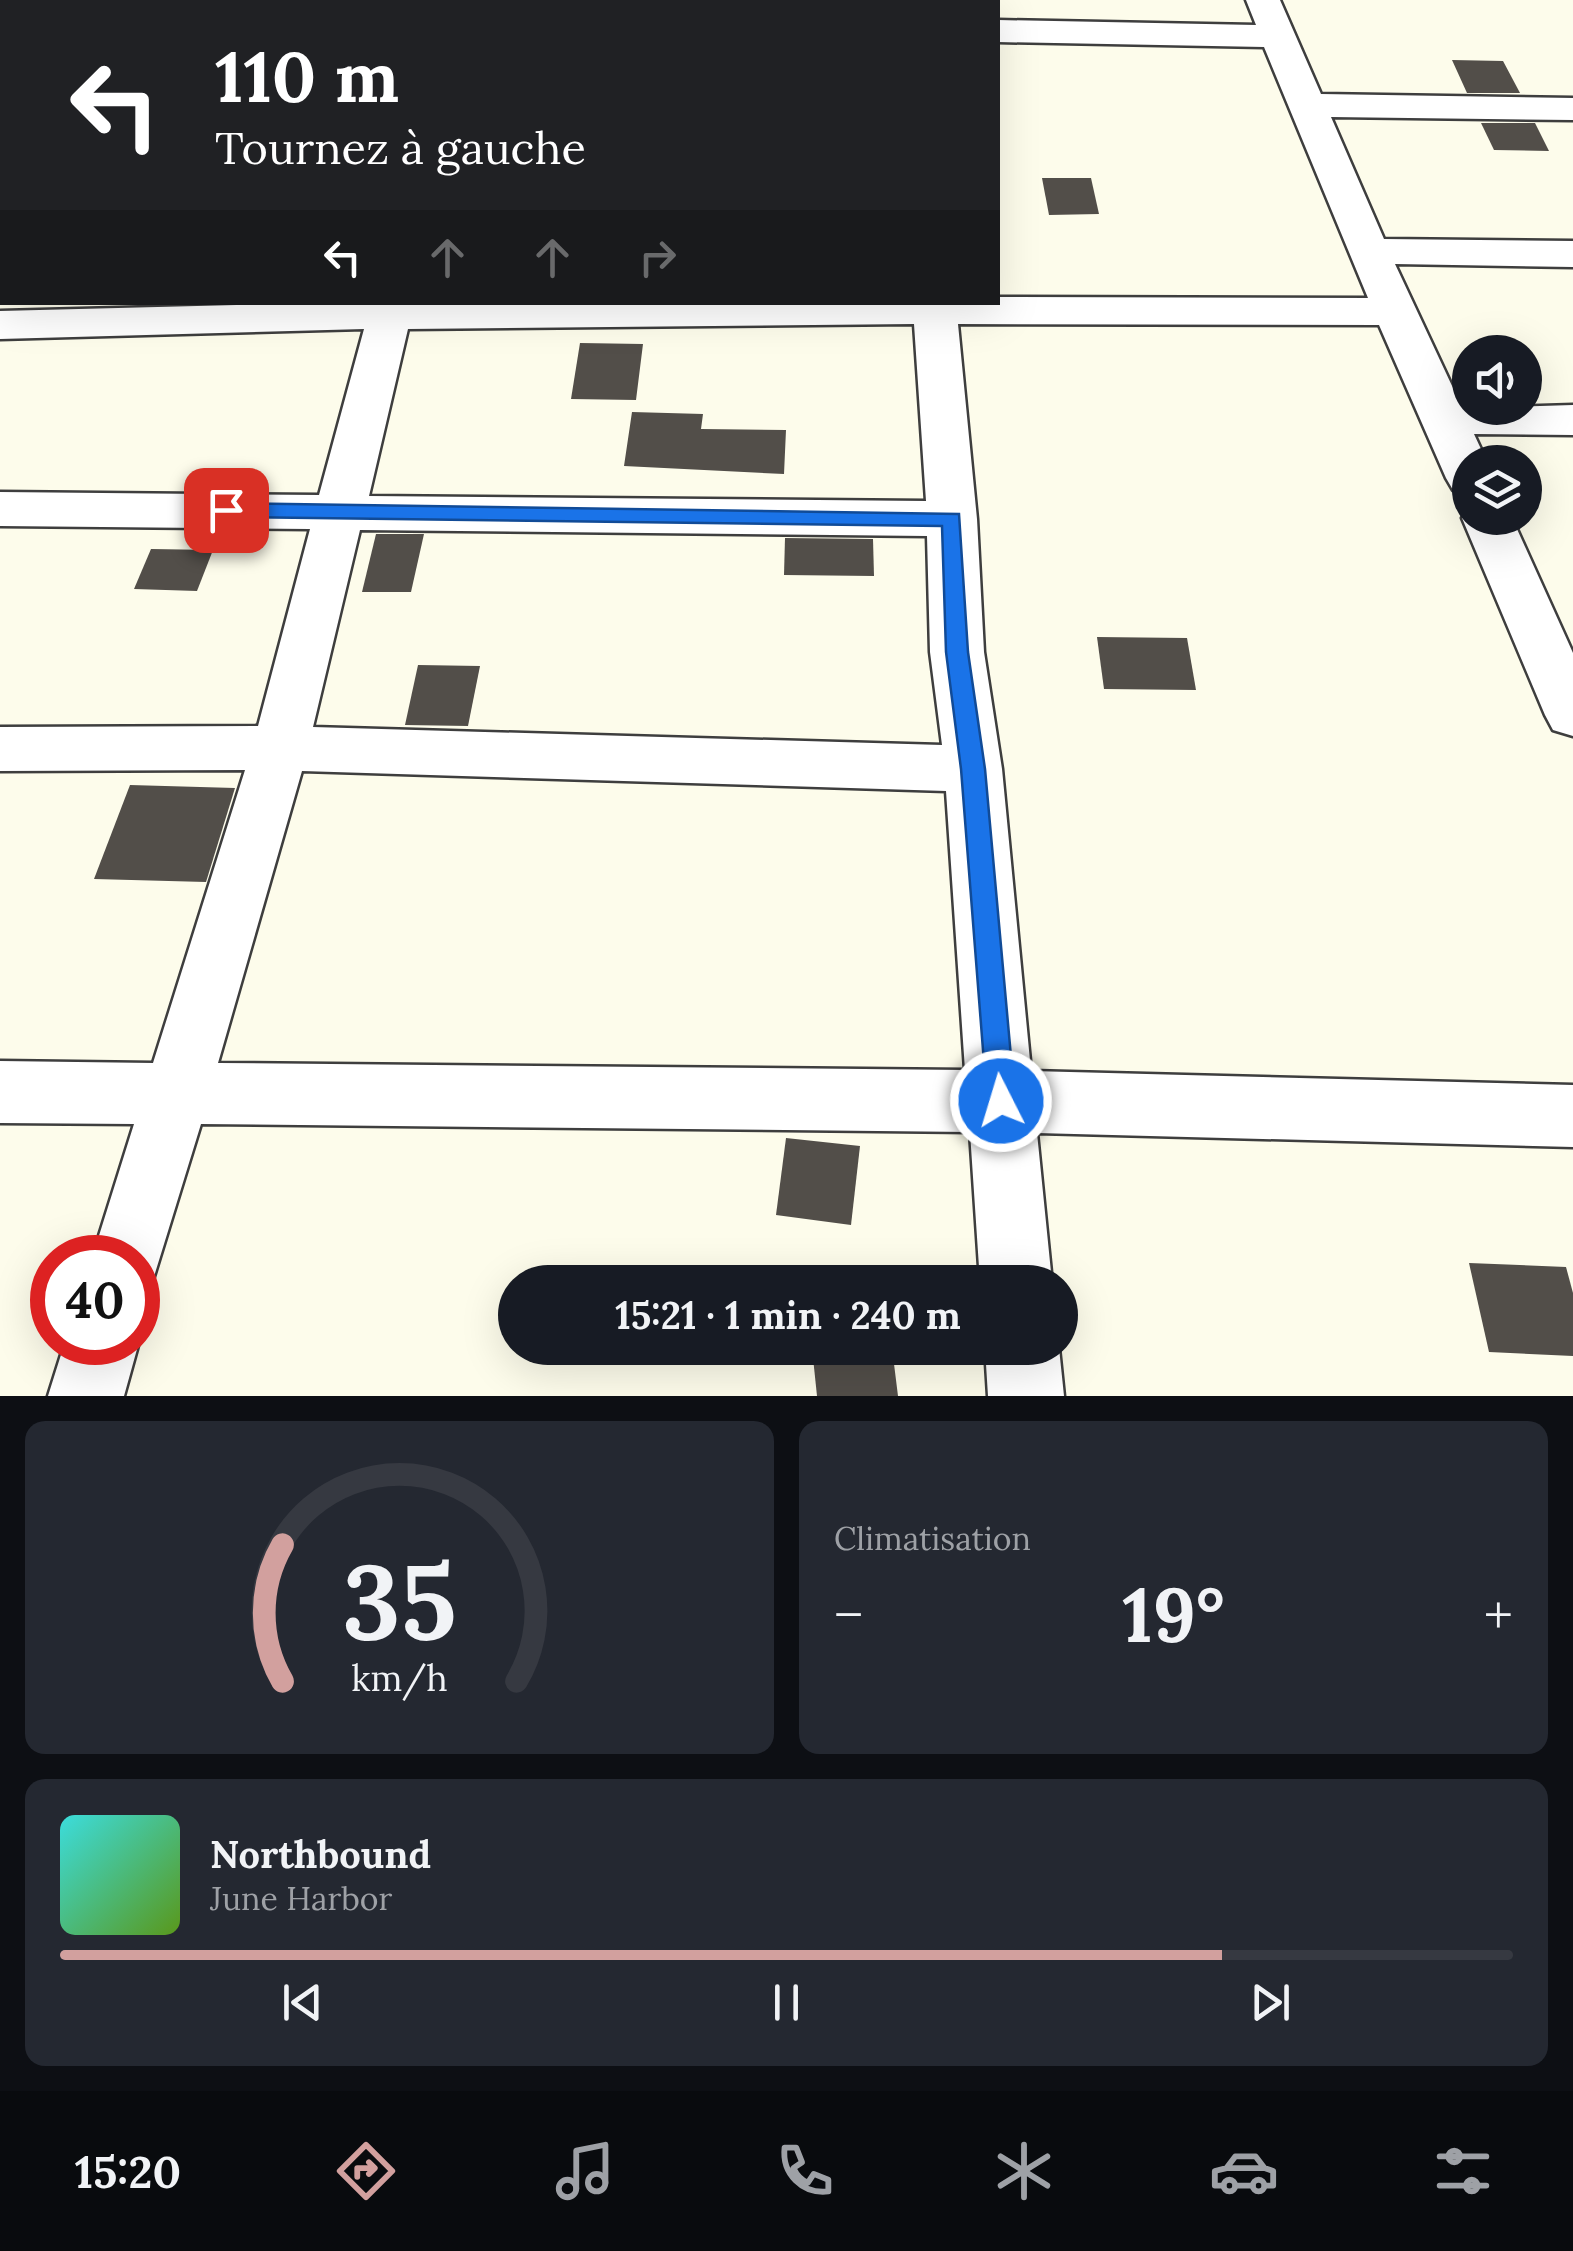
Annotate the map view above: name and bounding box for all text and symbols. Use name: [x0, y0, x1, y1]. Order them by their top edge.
text: 110 m: [215, 32, 399, 121]
icon: left: [50, 40, 180, 170]
text: Tournez à gauche: [215, 119, 586, 176]
icon: left: [315, 230, 370, 285]
icon: ahead: [420, 230, 475, 285]
icon: ahead: [525, 230, 580, 285]
icon: right: [630, 230, 685, 285]
map controls: [1452, 335, 1542, 535]
button: sound: [1452, 335, 1542, 425]
button: layers: [1452, 445, 1542, 535]
pin: [184, 468, 269, 553]
icon: arrive: [199, 483, 254, 538]
position arrow: [949, 1049, 1053, 1153]
speed limit sign: 40: [30, 1235, 160, 1365]
text: 15:21 · 1 min · 240 m: [615, 1291, 961, 1339]
text: Climatisation: [834, 1518, 1031, 1559]
text: 35: [342, 1534, 457, 1667]
text: 19°: [1122, 1567, 1225, 1663]
text: −: [834, 1580, 863, 1650]
text: +: [1484, 1580, 1513, 1650]
text: km/h: [351, 1655, 448, 1701]
text: Northbound: [210, 1830, 431, 1878]
text: June Harbor: [210, 1878, 392, 1919]
icon: previous: [275, 1975, 330, 2030]
icon: pause: [759, 1975, 814, 2030]
icon: next: [1243, 1975, 1298, 2030]
icon: directions: [331, 2136, 401, 2206]
icon: music: [550, 2136, 620, 2206]
icon: phone: [770, 2136, 840, 2206]
icon: climate: [989, 2136, 1059, 2206]
icon: car: [1209, 2136, 1279, 2206]
icon: filters: [1428, 2136, 1498, 2206]
text: 15:20: [75, 2143, 181, 2200]

